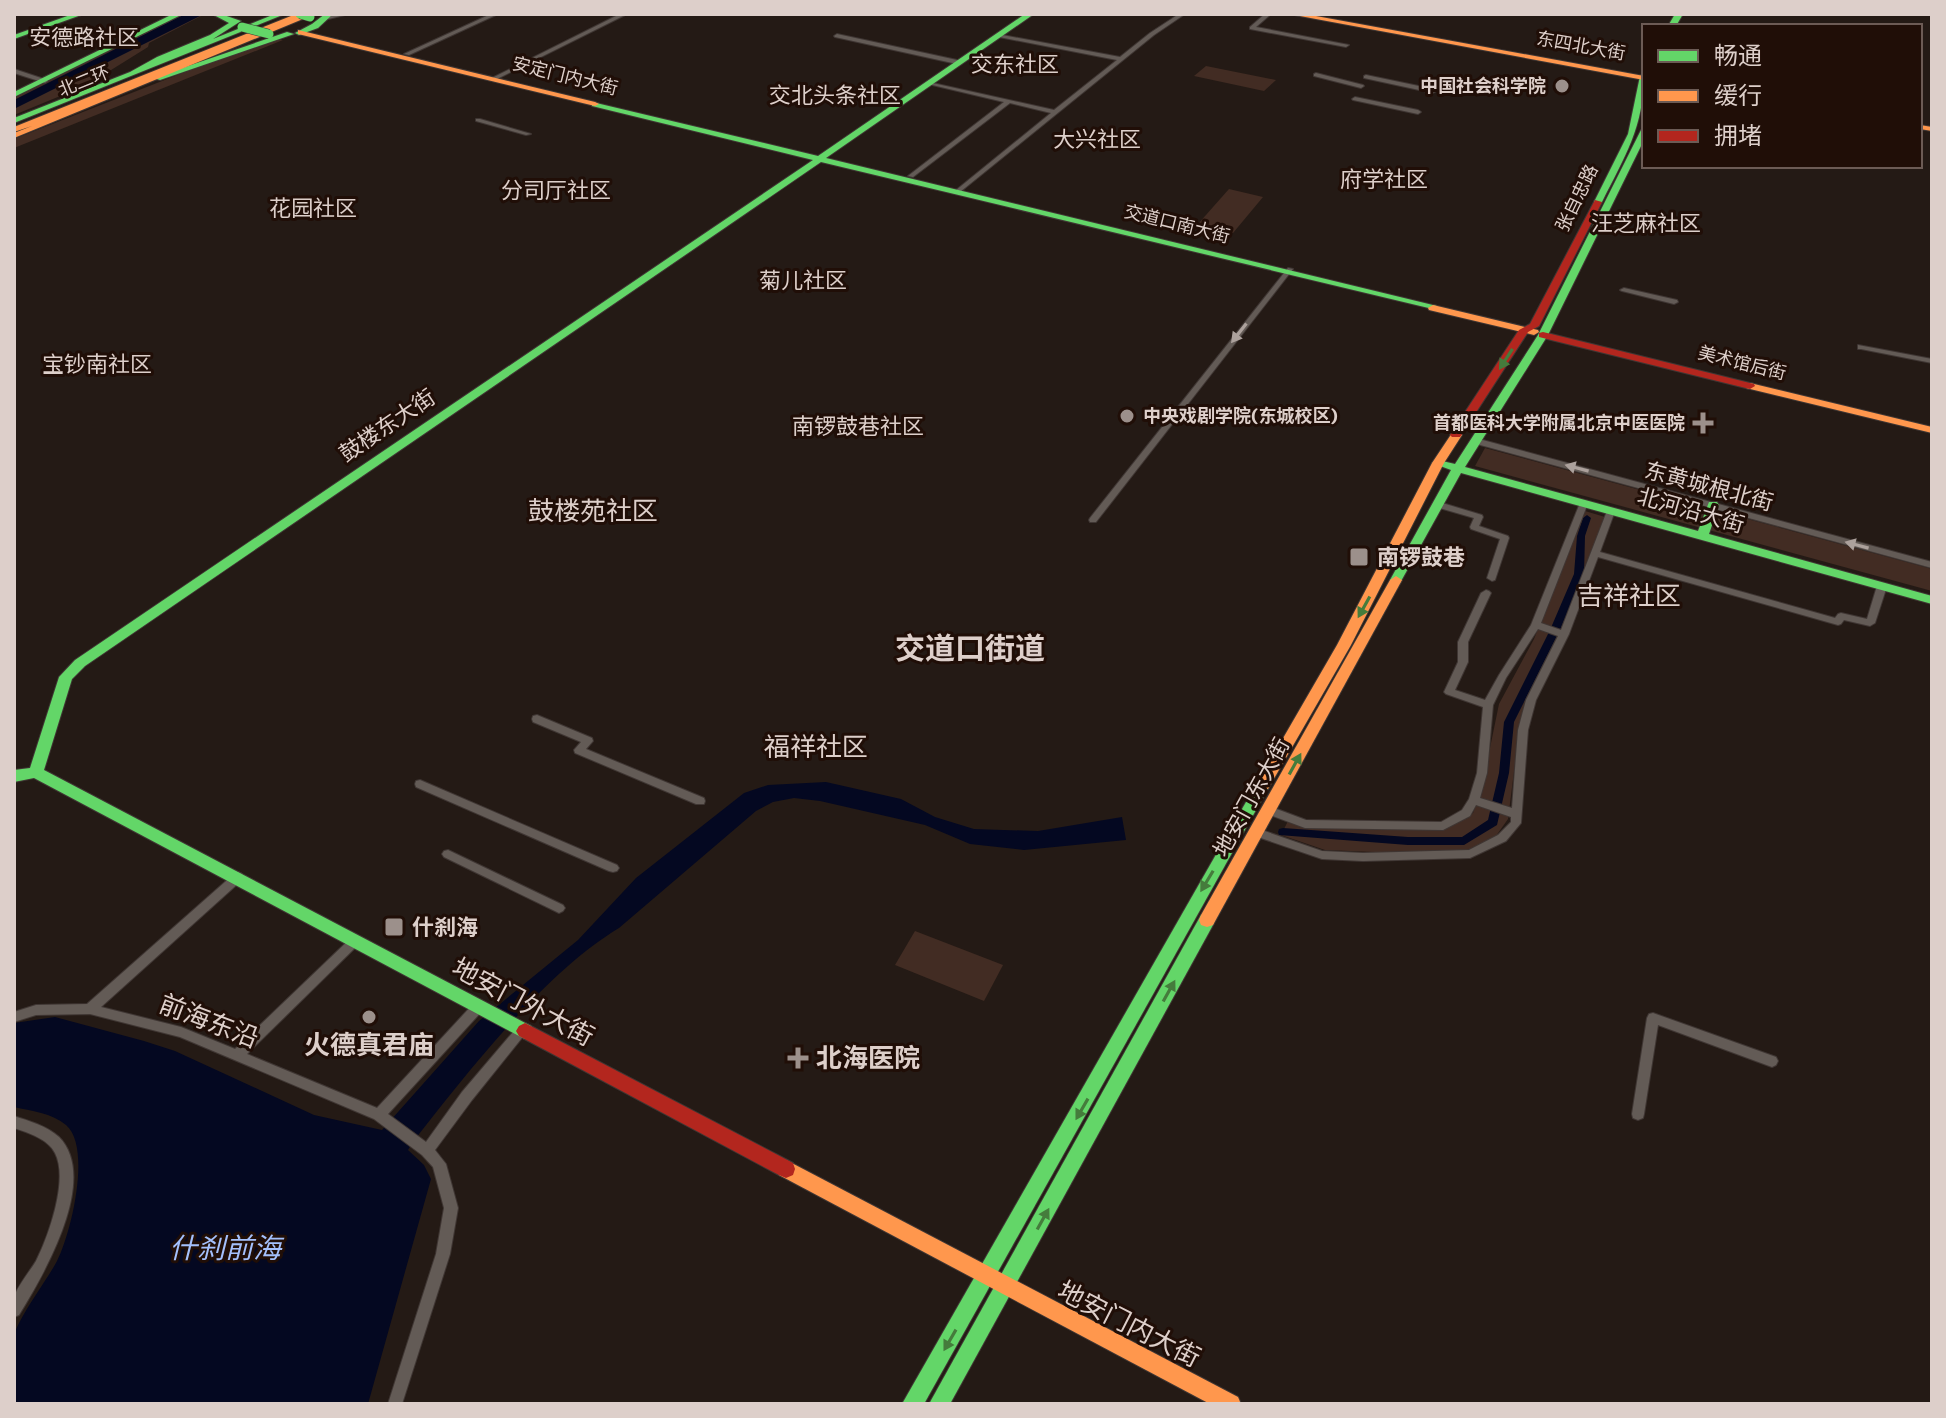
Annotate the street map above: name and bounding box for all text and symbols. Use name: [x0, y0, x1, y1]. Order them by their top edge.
district label: 安德路社区: [29, 23, 139, 50]
legend: [1642, 24, 1922, 168]
street label: 东四北大街: [1535, 26, 1627, 64]
text: 畅通: [1714, 40, 1762, 69]
district label: 交东社区: [971, 50, 1059, 77]
street label: 安定门内大街: [510, 51, 620, 99]
street label: 北二环: [54, 60, 113, 100]
place label: 中国社会科学院: [1420, 74, 1546, 96]
marker: 中国社会科学院: [1553, 77, 1571, 95]
text: 缓行: [1714, 80, 1762, 109]
district label: 交北头条社区: [769, 81, 901, 108]
text: 拥堵: [1714, 120, 1762, 149]
district label: 大兴社区: [1053, 125, 1141, 152]
street label: 张自忠路: [1550, 160, 1602, 235]
district label: 府学社区: [1340, 165, 1428, 192]
district label: 分司厅社区: [501, 176, 611, 203]
district label: 花园社区: [269, 194, 357, 221]
street label: 交道口南大街: [1122, 199, 1232, 247]
district label: 汪芝麻社区: [1591, 209, 1701, 236]
district label: 菊儿社区: [759, 266, 847, 293]
one-way arrow: [1232, 323, 1248, 343]
street label: 美术馆后街: [1696, 340, 1789, 384]
one-way arrow: [1499, 348, 1514, 369]
district label: 宝钞南社区: [42, 350, 152, 377]
street label: 鼓楼东大街: [334, 383, 440, 467]
place label: 中央戏剧学院(东城校区): [1143, 404, 1338, 426]
marker: 中央戏剧学院(东城校区): [1118, 407, 1136, 425]
place label: 首都医科大学附属北京中医医院: [1433, 411, 1685, 433]
district label: 南锣鼓巷社区: [792, 412, 924, 439]
marker: 首都医科大学附属北京中医医院: [1692, 412, 1714, 434]
street label: 东黄城根北街: [1642, 455, 1776, 516]
one-way arrow: [1564, 462, 1589, 474]
street label: 北河沿大街: [1635, 481, 1748, 538]
district label: 鼓楼苑社区: [528, 494, 658, 525]
one-way arrow: [1844, 538, 1869, 550]
place label: 南锣鼓巷: [1377, 543, 1465, 570]
marker: 南锣鼓巷: [1348, 546, 1370, 568]
district label: 吉祥社区: [1577, 579, 1681, 610]
one-way arrow: [1357, 595, 1371, 618]
district label: 交道口街道: [895, 628, 1045, 665]
district label: 福祥社区: [764, 730, 868, 761]
street label: 地安门东大街: [1207, 732, 1294, 861]
one-way arrow: [1288, 752, 1302, 775]
one-way arrow: [1200, 870, 1214, 892]
place label: 什刹海: [412, 913, 478, 940]
marker: 什刹海: [383, 916, 405, 938]
street label: 地安门外大街: [448, 950, 600, 1051]
one-way arrow: [1162, 980, 1176, 1002]
street label: 前海东沿: [155, 986, 264, 1053]
marker: 火德真君庙: [360, 1008, 378, 1026]
place label: 火德真君庙: [304, 1028, 434, 1059]
place label: 北海医院: [816, 1041, 920, 1072]
marker: 北海医院: [787, 1047, 809, 1069]
one-way arrow: [1075, 1097, 1089, 1120]
one-way arrow: [1036, 1207, 1050, 1230]
water label: 什刹前海: [169, 1230, 285, 1264]
street label: 地安门内大街: [1053, 1273, 1206, 1372]
one-way arrow: [943, 1328, 957, 1351]

